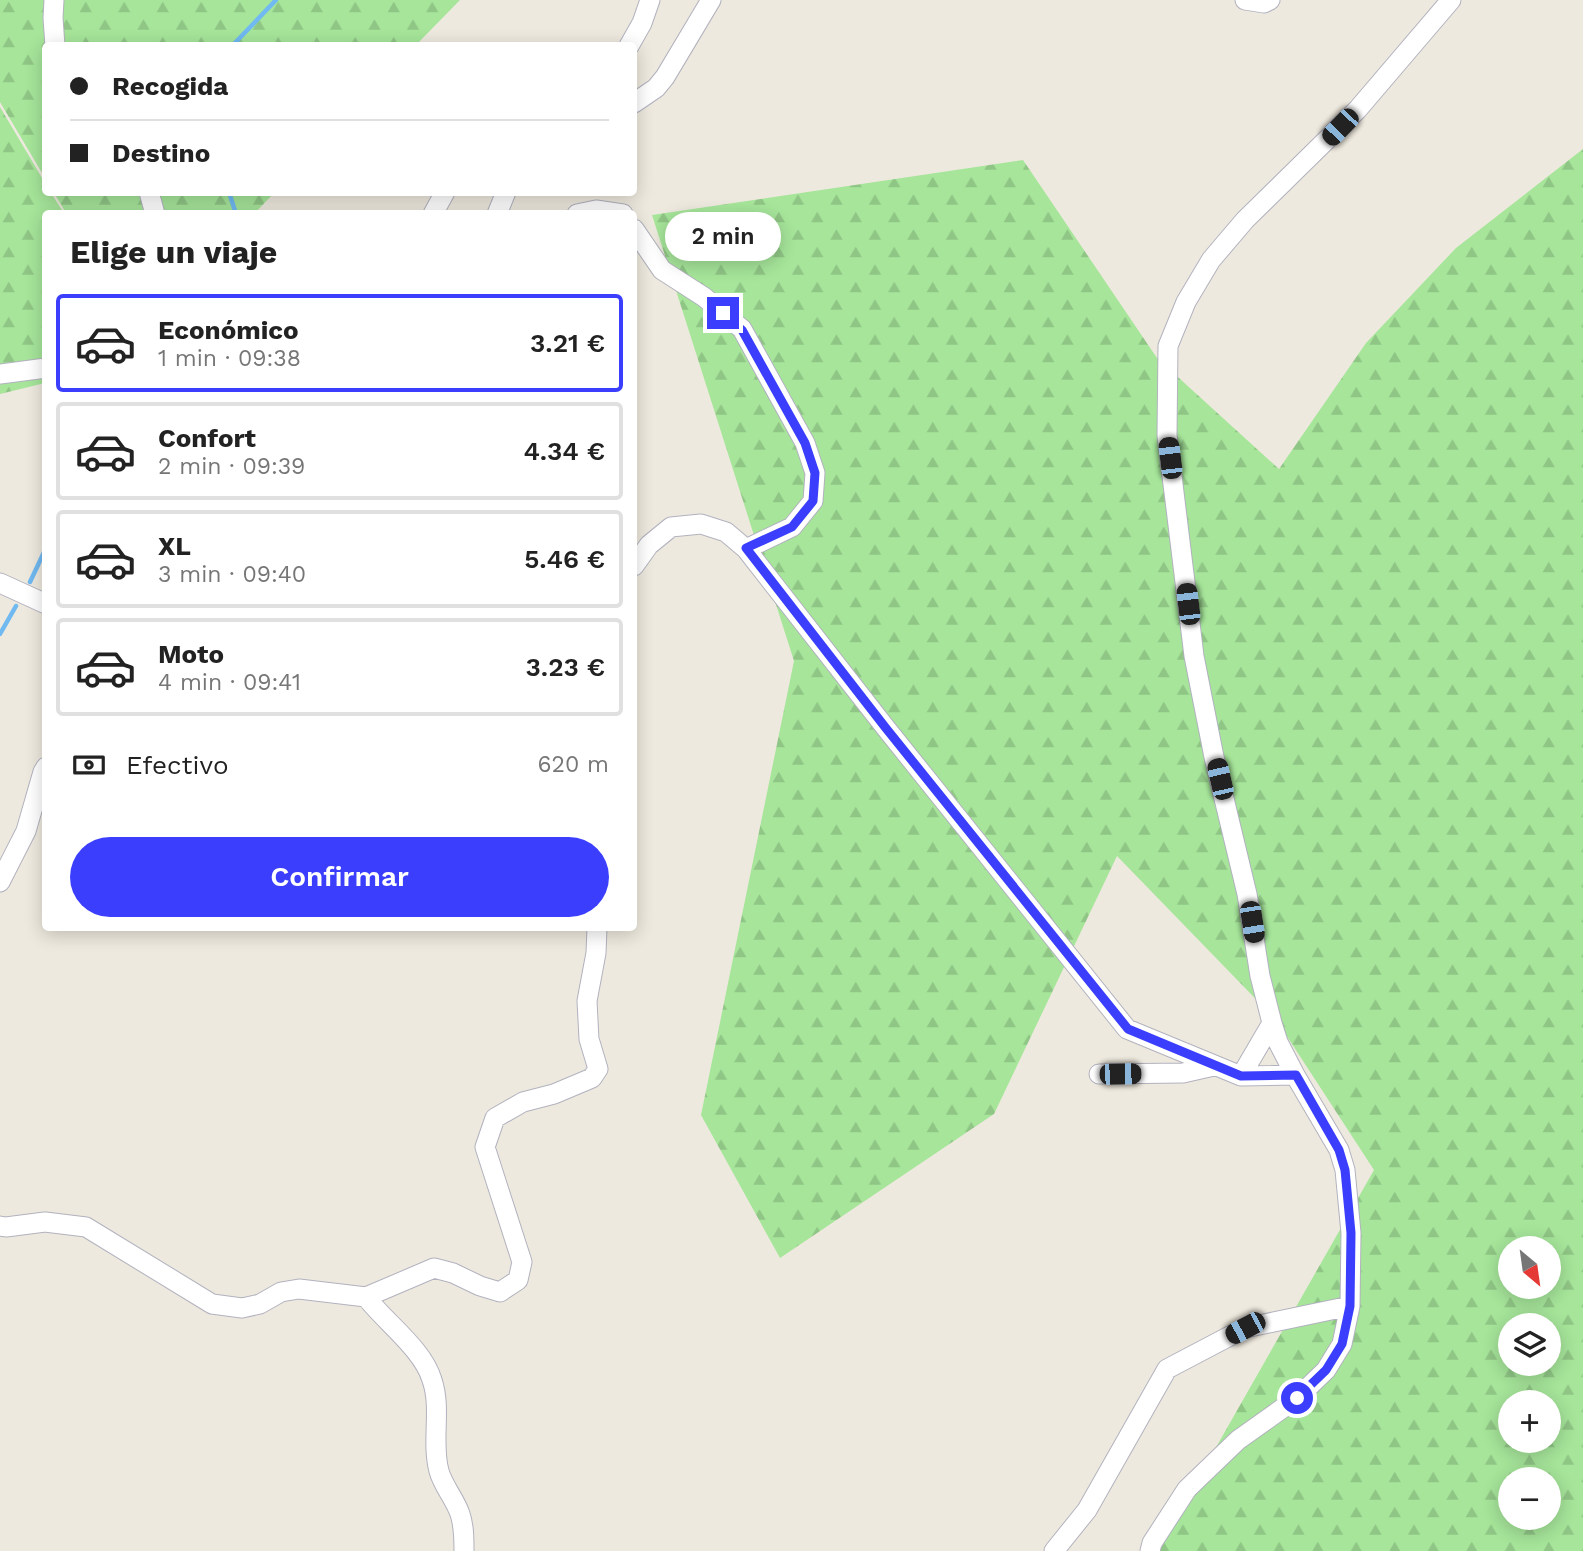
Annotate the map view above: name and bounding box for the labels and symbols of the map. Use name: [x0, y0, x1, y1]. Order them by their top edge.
car: [1318, 105, 1363, 149]
callout: 2 min: [665, 212, 781, 260]
route end: [707, 297, 739, 329]
car: [1158, 436, 1183, 480]
car: [1176, 582, 1201, 626]
car: [1206, 756, 1235, 802]
car: [1239, 900, 1266, 944]
car: [1099, 1063, 1142, 1085]
north arrow: [1498, 1236, 1561, 1298]
car: [1222, 1309, 1269, 1347]
route start: [1281, 1382, 1313, 1414]

